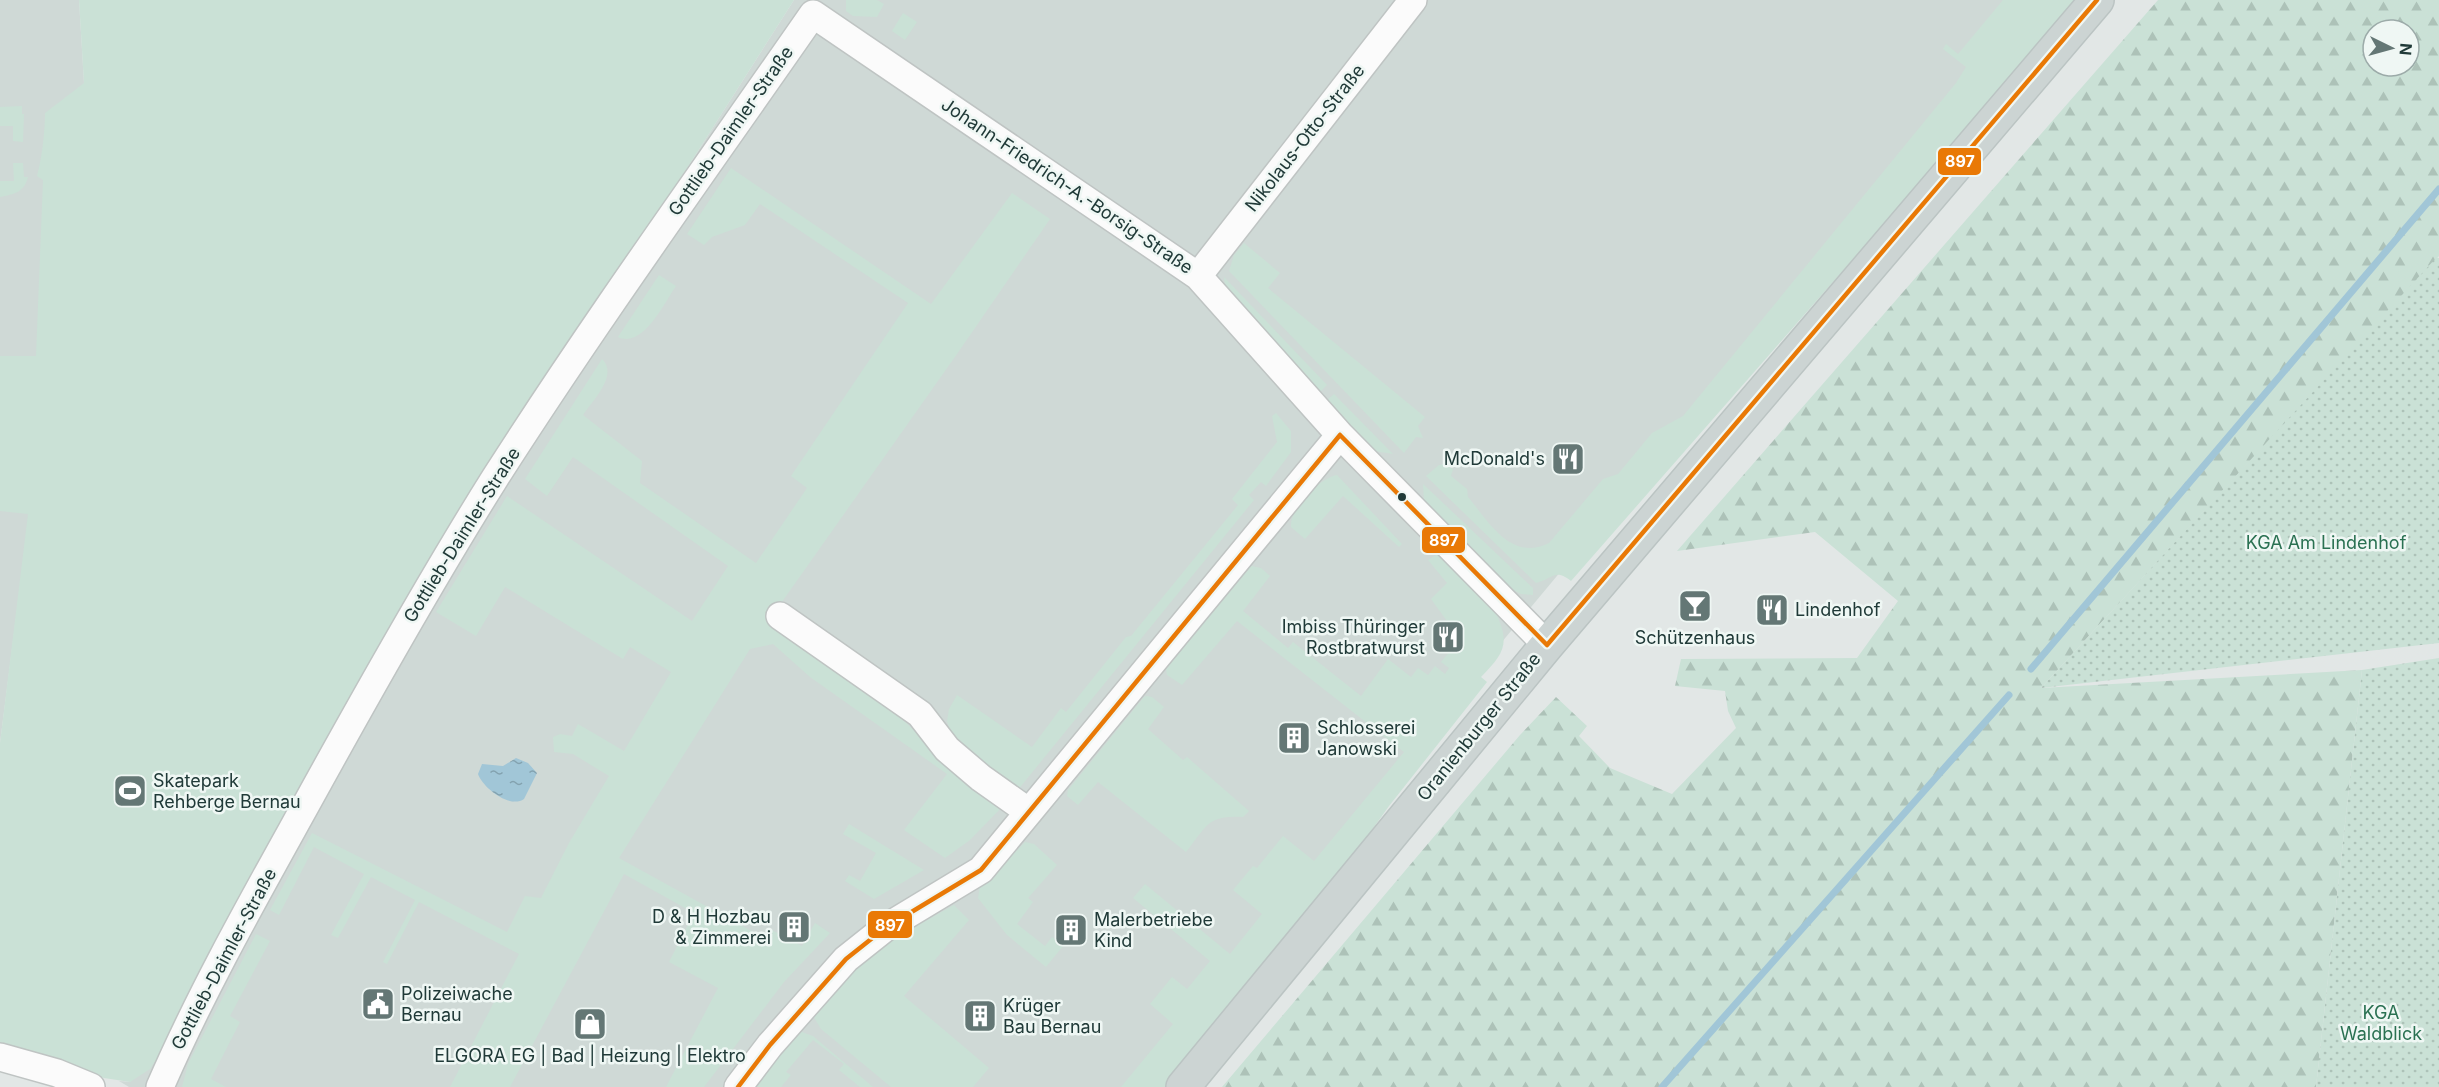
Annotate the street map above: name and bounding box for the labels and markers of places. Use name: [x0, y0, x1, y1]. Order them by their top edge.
restaurant icon: McDonald's: [1550, 441, 1586, 477]
place label: McDonald's: [1444, 448, 1545, 469]
unlabelled marker: [1396, 491, 1408, 503]
bar icon: Schützenhaus: [1677, 588, 1713, 624]
restaurant icon: Lindenhof: [1754, 592, 1790, 628]
place label: Lindenhof: [1795, 599, 1881, 620]
place label: Imbiss Thüringer Rostbratwurst: [1282, 616, 1425, 658]
restaurant icon: Imbiss Thüringer Rostbratwurst: [1430, 619, 1466, 655]
place label: Schützenhaus: [1635, 627, 1755, 648]
place label: Schlosserei Janowski: [1317, 717, 1415, 759]
building icon: Schlosserei Janowski: [1276, 720, 1312, 756]
place label: Skatepark Rehberge Bernau: [153, 770, 301, 812]
sports icon: Skatepark Rehberge Bernau: [112, 773, 148, 809]
place label: D & H Hozbau & Zimmerei: [652, 906, 771, 948]
building icon: D & H Hozbau & Zimmerei: [776, 909, 812, 945]
place label: Malerbetriebe Kind: [1094, 909, 1213, 951]
building icon: Malerbetriebe Kind: [1053, 912, 1089, 948]
place label: Polizeiwache Bernau: [401, 983, 513, 1025]
public building icon: Polizeiwache Bernau: [360, 986, 396, 1022]
place label: Krüger Bau Bernau: [1003, 995, 1101, 1037]
building icon: Krüger Bau Bernau: [962, 998, 998, 1034]
shop icon: ELGORA EG | Bad | Heizung | Elektro: [572, 1006, 608, 1042]
place label: ELGORA EG | Bad | Heizung | Elektro: [434, 1044, 746, 1066]

